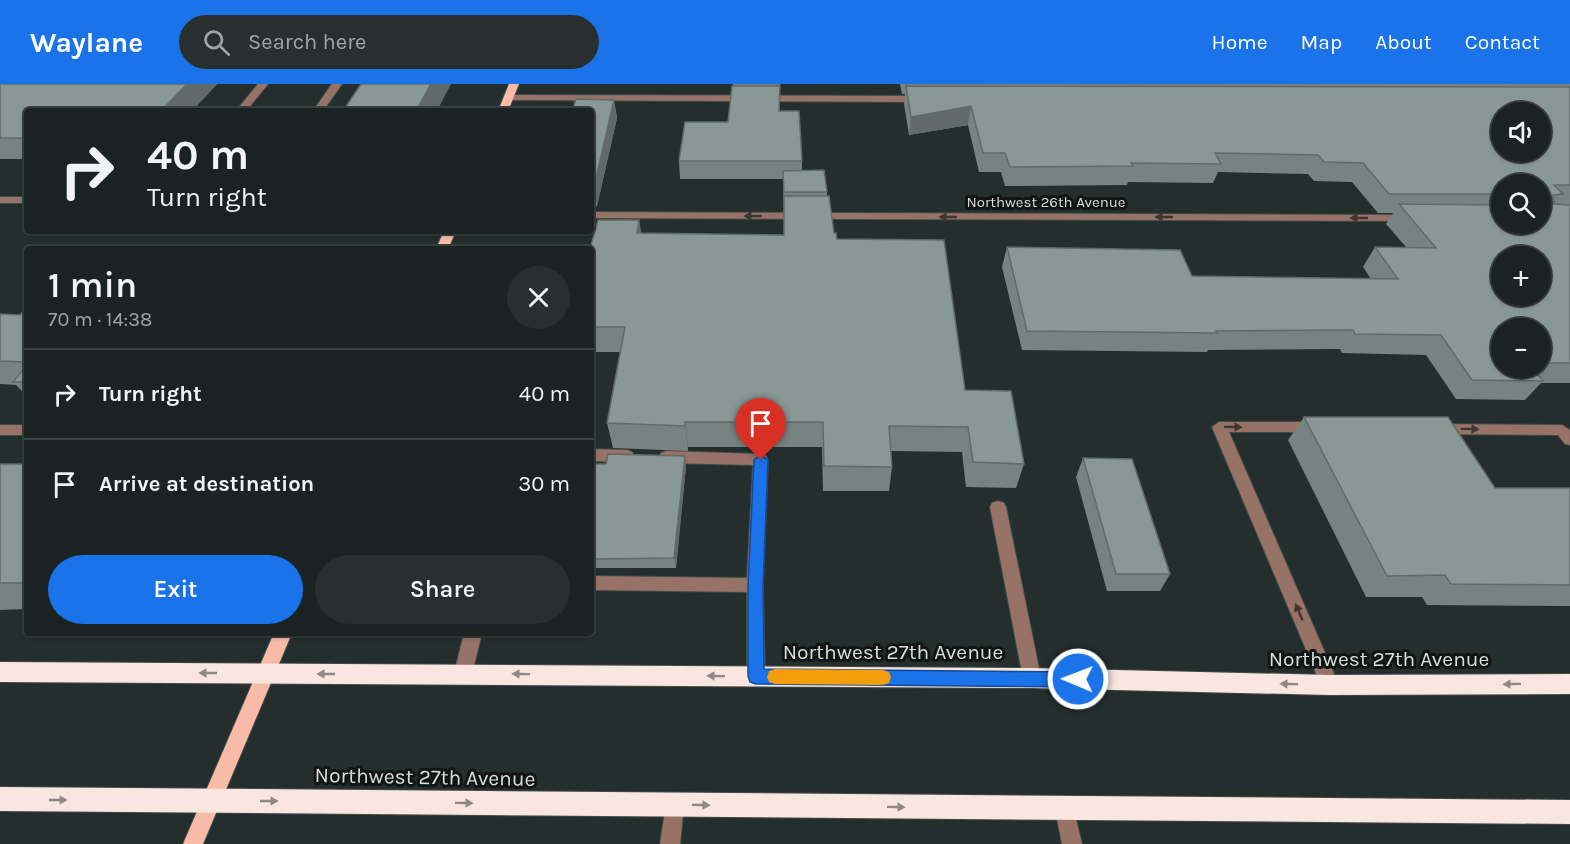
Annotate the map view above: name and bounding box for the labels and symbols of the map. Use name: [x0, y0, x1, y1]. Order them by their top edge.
street label: Northwest 26th Avenue: [966, 193, 1126, 211]
one-way arrow: [744, 211, 763, 221]
one-way arrow: [939, 212, 958, 222]
one-way arrow: [1155, 213, 1174, 222]
one-way arrow: [1350, 213, 1369, 223]
pin: [735, 398, 786, 460]
one-way arrow: [1224, 422, 1243, 432]
one-way arrow: [1461, 424, 1480, 434]
one-way arrow: [1294, 603, 1303, 621]
street label: Northwest 27th Avenue: [783, 640, 1003, 664]
position arrow: [1046, 647, 1110, 711]
street label: Northwest 27th Avenue: [1269, 647, 1489, 671]
one-way arrow: [198, 668, 217, 678]
one-way arrow: [316, 669, 335, 679]
one-way arrow: [511, 669, 530, 679]
one-way arrow: [706, 671, 725, 681]
one-way arrow: [1279, 680, 1298, 689]
one-way arrow: [1502, 680, 1521, 689]
street label: Northwest 27th Avenue: [314, 763, 536, 791]
one-way arrow: [49, 795, 68, 805]
one-way arrow: [260, 796, 279, 806]
one-way arrow: [455, 799, 474, 808]
one-way arrow: [692, 800, 711, 810]
one-way arrow: [887, 802, 906, 812]

